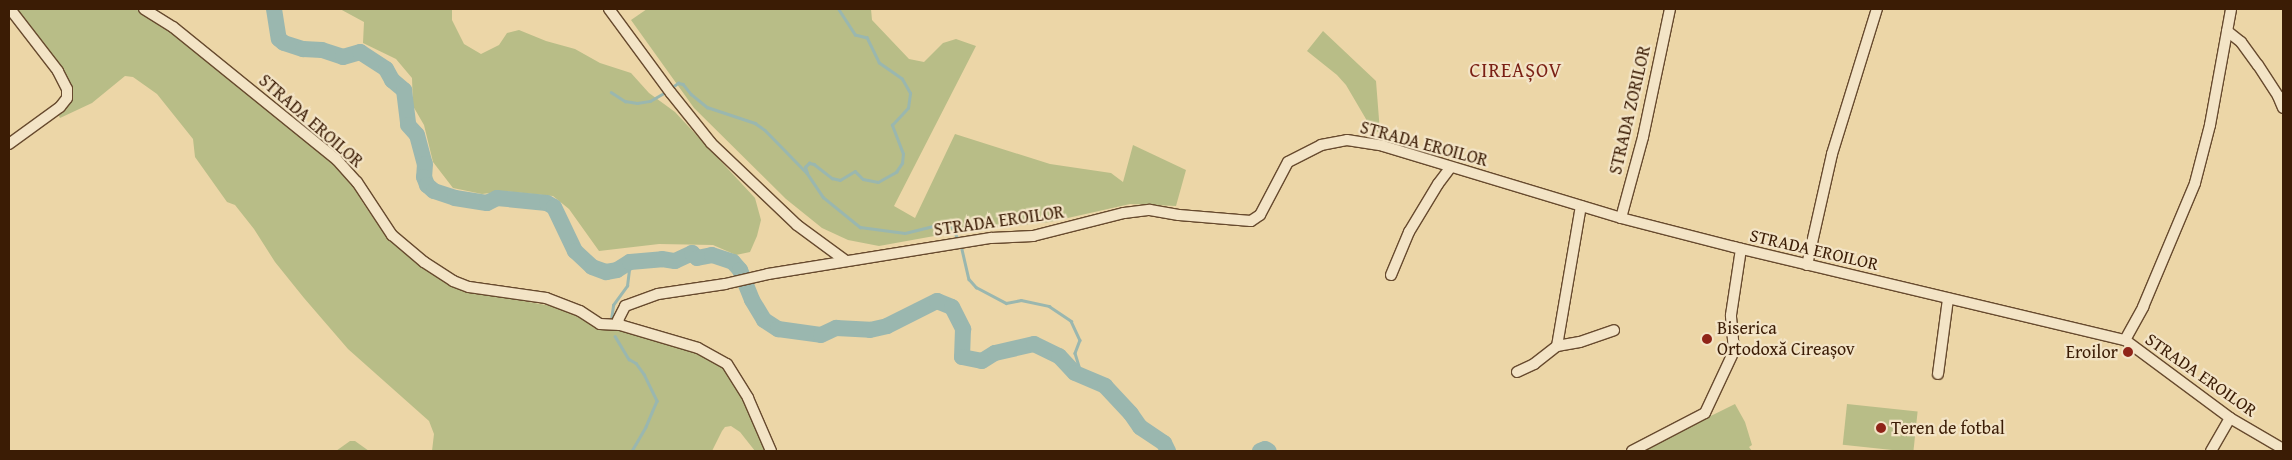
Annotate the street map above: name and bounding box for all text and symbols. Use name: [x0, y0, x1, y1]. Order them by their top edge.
street label: STRADA ZORILOR: [1605, 43, 1655, 177]
district label: CIREAȘOV: [1468, 57, 1564, 81]
street label: STRADA EROILOR: [254, 70, 368, 172]
street label: STRADA EROILOR: [1358, 117, 1490, 171]
street label: STRADA EROILOR: [932, 201, 1066, 241]
street label: STRADA EROILOR: [1748, 225, 1880, 275]
place label: Biserica Ortodoxă Cireașov: [1717, 318, 1855, 360]
street label: STRADA EROILOR: [2141, 328, 2261, 422]
marker: Biserica Ortodoxă Cireașov: [1701, 333, 1713, 345]
place label: Eroilor: [2066, 341, 2118, 363]
marker: Eroilor: [2122, 346, 2134, 358]
place label: Teren de fotbal: [1891, 417, 2005, 439]
marker: Teren de fotbal: [1875, 422, 1887, 434]

